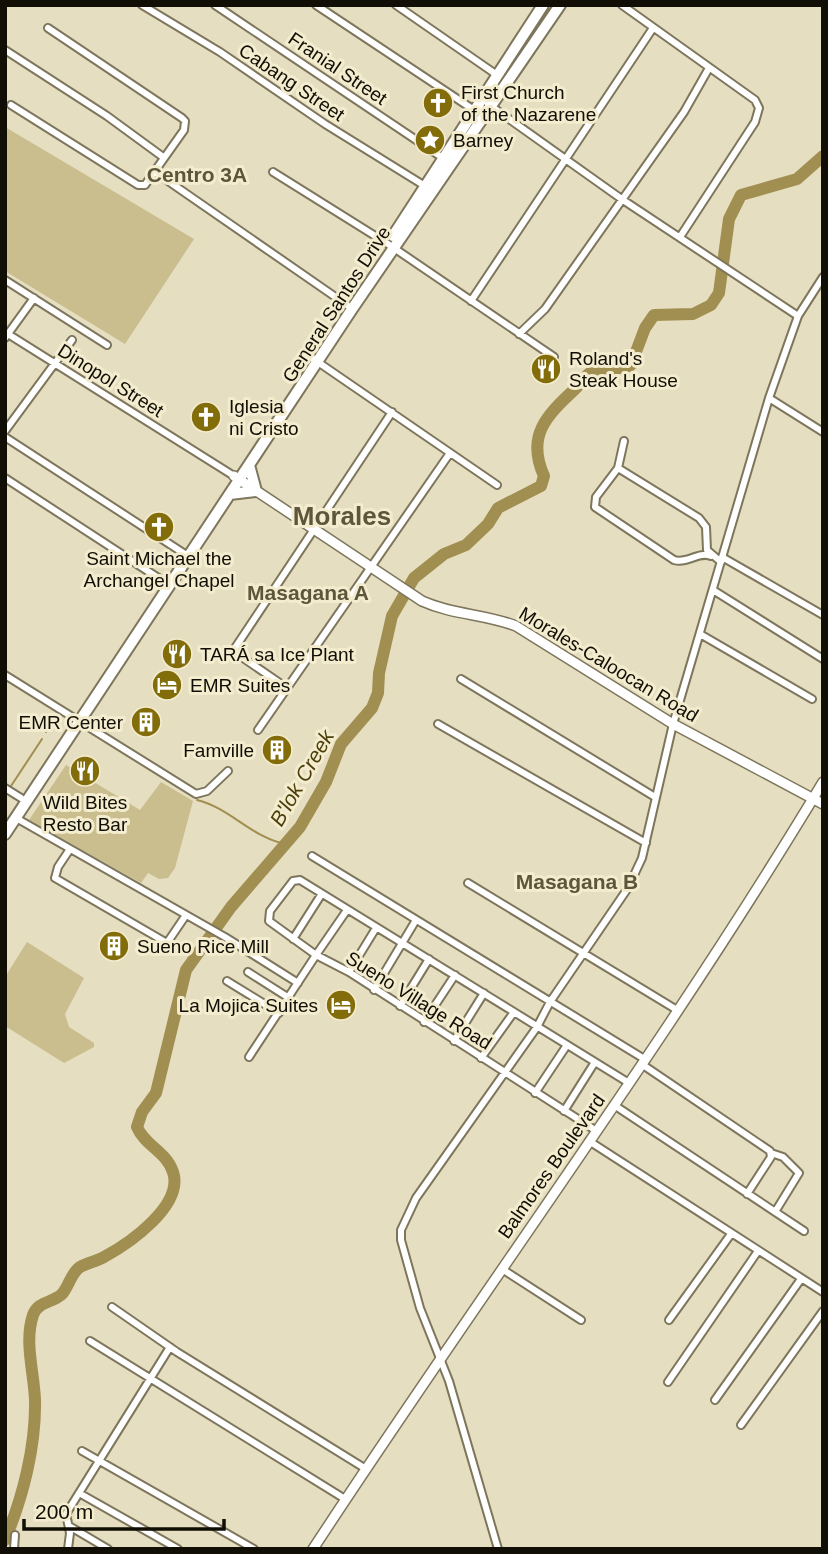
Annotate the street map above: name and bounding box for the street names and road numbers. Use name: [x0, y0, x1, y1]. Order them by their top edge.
street label: Franial Street: [285, 28, 391, 109]
street label: Cabang Street: [235, 39, 349, 126]
street label: General Santos Drive: [278, 222, 395, 386]
street label: Dinopol Street: [54, 340, 168, 422]
street label: Morales-Caloocan Road: [516, 603, 702, 726]
street label: Sueno Village Road: [342, 947, 495, 1054]
street label: Balmores Boulevard: [494, 1090, 609, 1242]

